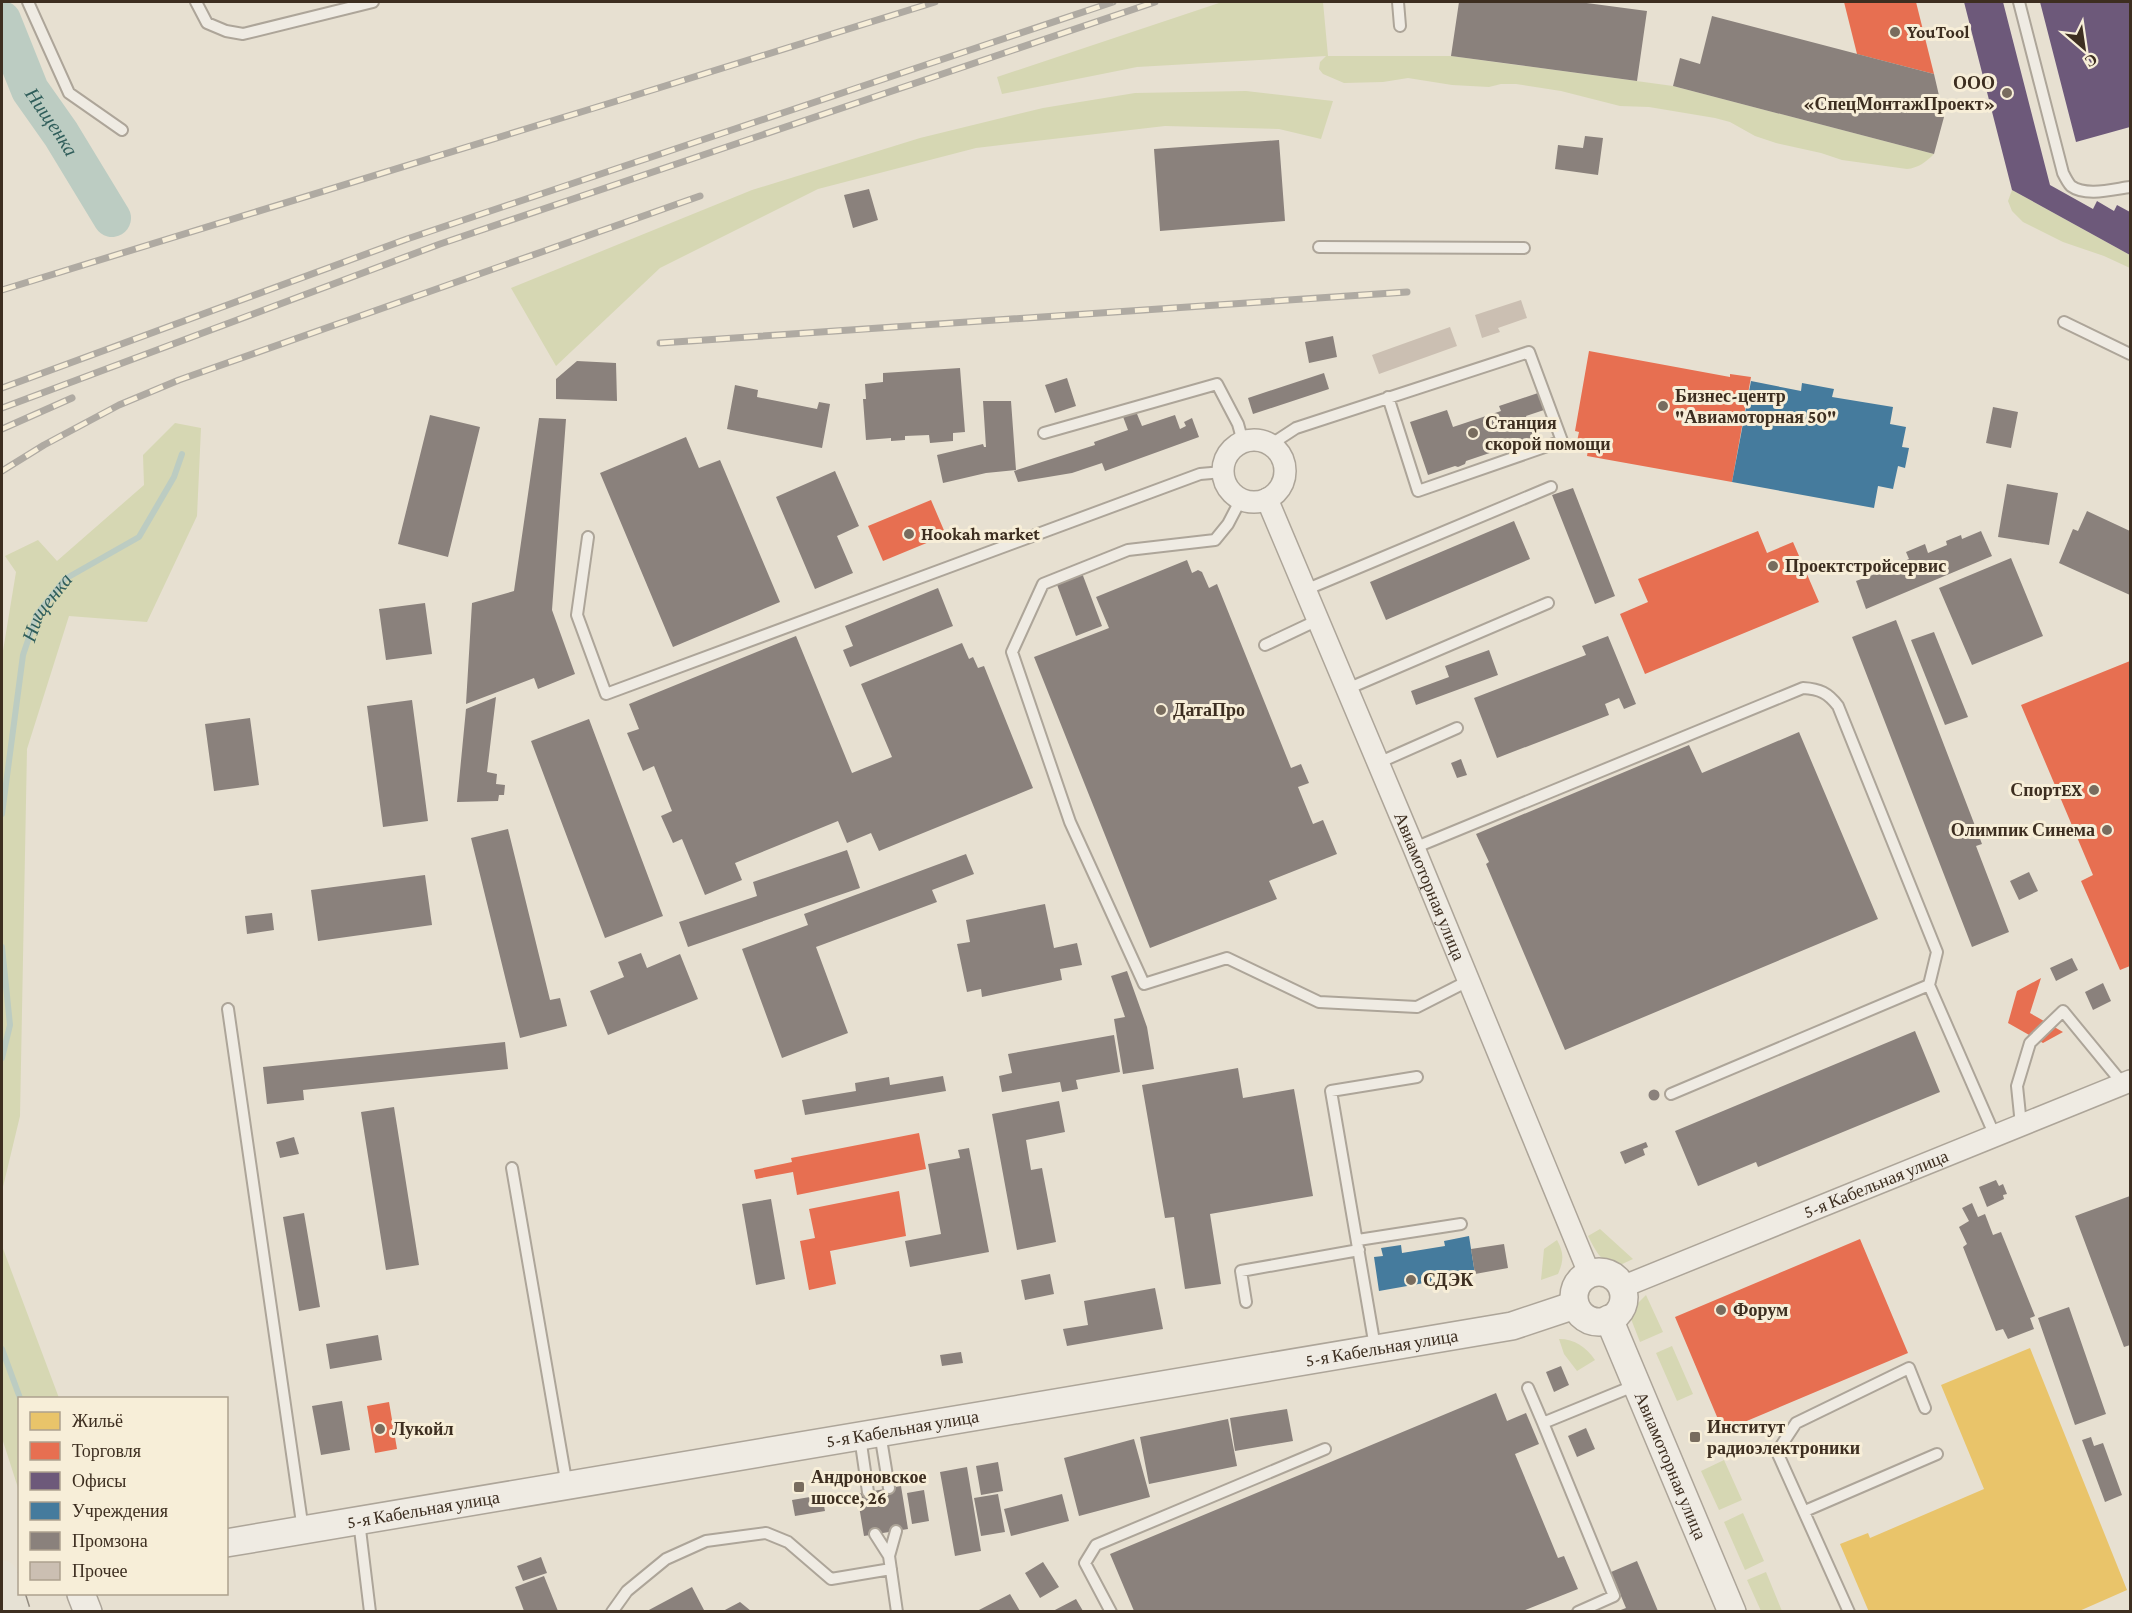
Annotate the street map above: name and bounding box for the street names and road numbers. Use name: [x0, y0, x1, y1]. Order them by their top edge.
street label: Авиамоторная улица: [1390, 809, 1469, 963]
street label: 5-я Кабельная улица: [1801, 1146, 1951, 1222]
street label: 5-я Кабельная улица: [1304, 1325, 1459, 1371]
street label: Авиамоторная улица: [1631, 1389, 1710, 1543]
street label: 5-я Кабельная улица: [825, 1406, 980, 1452]
street label: 5-я Кабельная улица: [345, 1487, 501, 1532]

